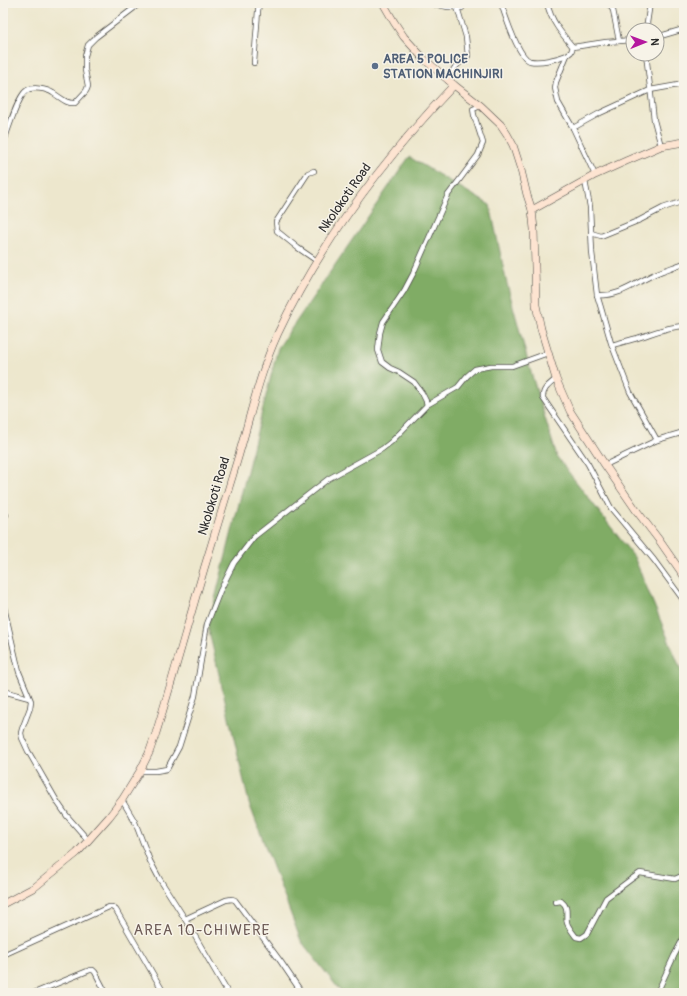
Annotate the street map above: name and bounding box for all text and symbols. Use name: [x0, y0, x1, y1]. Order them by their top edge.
north arrow: [625, 22, 665, 62]
text: N: [648, 38, 661, 46]
place label: AREA 5 POLICE STATION MACHINJIRI: [383, 51, 503, 82]
marker: AREA 5 POLICE STATION MACHINJIRI: [370, 61, 380, 71]
street label: Nkolokoti Road: [315, 160, 375, 236]
street label: Nkolokoti Road: [195, 455, 233, 537]
district label: AREA 10-CHIWERE: [134, 921, 270, 940]

